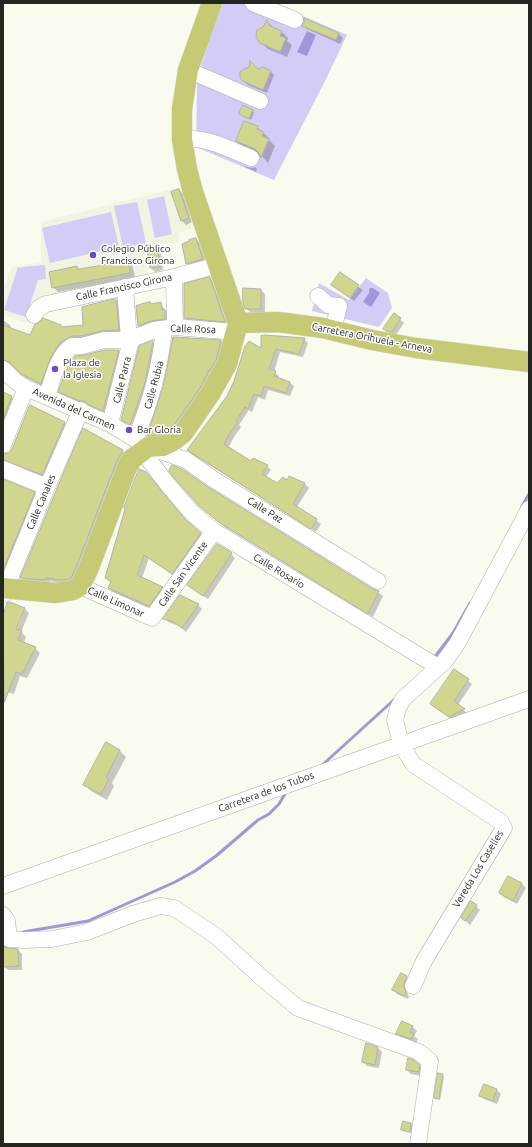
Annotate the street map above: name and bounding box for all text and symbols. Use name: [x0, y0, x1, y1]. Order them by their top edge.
place label: Colegio Público Francisco Girona: [101, 243, 174, 266]
marker: Colegio Público Francisco Girona: [88, 250, 98, 260]
street label: Calle Francisco Girona: [75, 271, 173, 303]
street label: Carretera Orihuela - Arneva: [311, 320, 433, 356]
street label: Calle Rosa: [170, 322, 216, 336]
street label: Calle Parra: [110, 355, 134, 405]
place label: Plaza de la Iglesia: [63, 357, 101, 380]
street label: Calle Rubia: [142, 359, 166, 411]
marker: Plaza de la Iglesia: [50, 364, 60, 374]
street label: Avenida del Carmen: [31, 385, 117, 433]
place label: Bar Gloria: [137, 424, 181, 436]
marker: Bar Gloria: [124, 425, 134, 435]
street label: Calle Canales: [24, 473, 58, 531]
street label: Calle Paz: [245, 494, 285, 526]
street label: Calle San Vicente: [156, 539, 210, 609]
street label: Calle Rosario: [251, 551, 307, 591]
street label: Calle Limonar: [86, 584, 146, 620]
street label: Carretera de los Tubos: [217, 769, 315, 815]
street label: Vereda Los Caselles: [450, 828, 506, 910]

